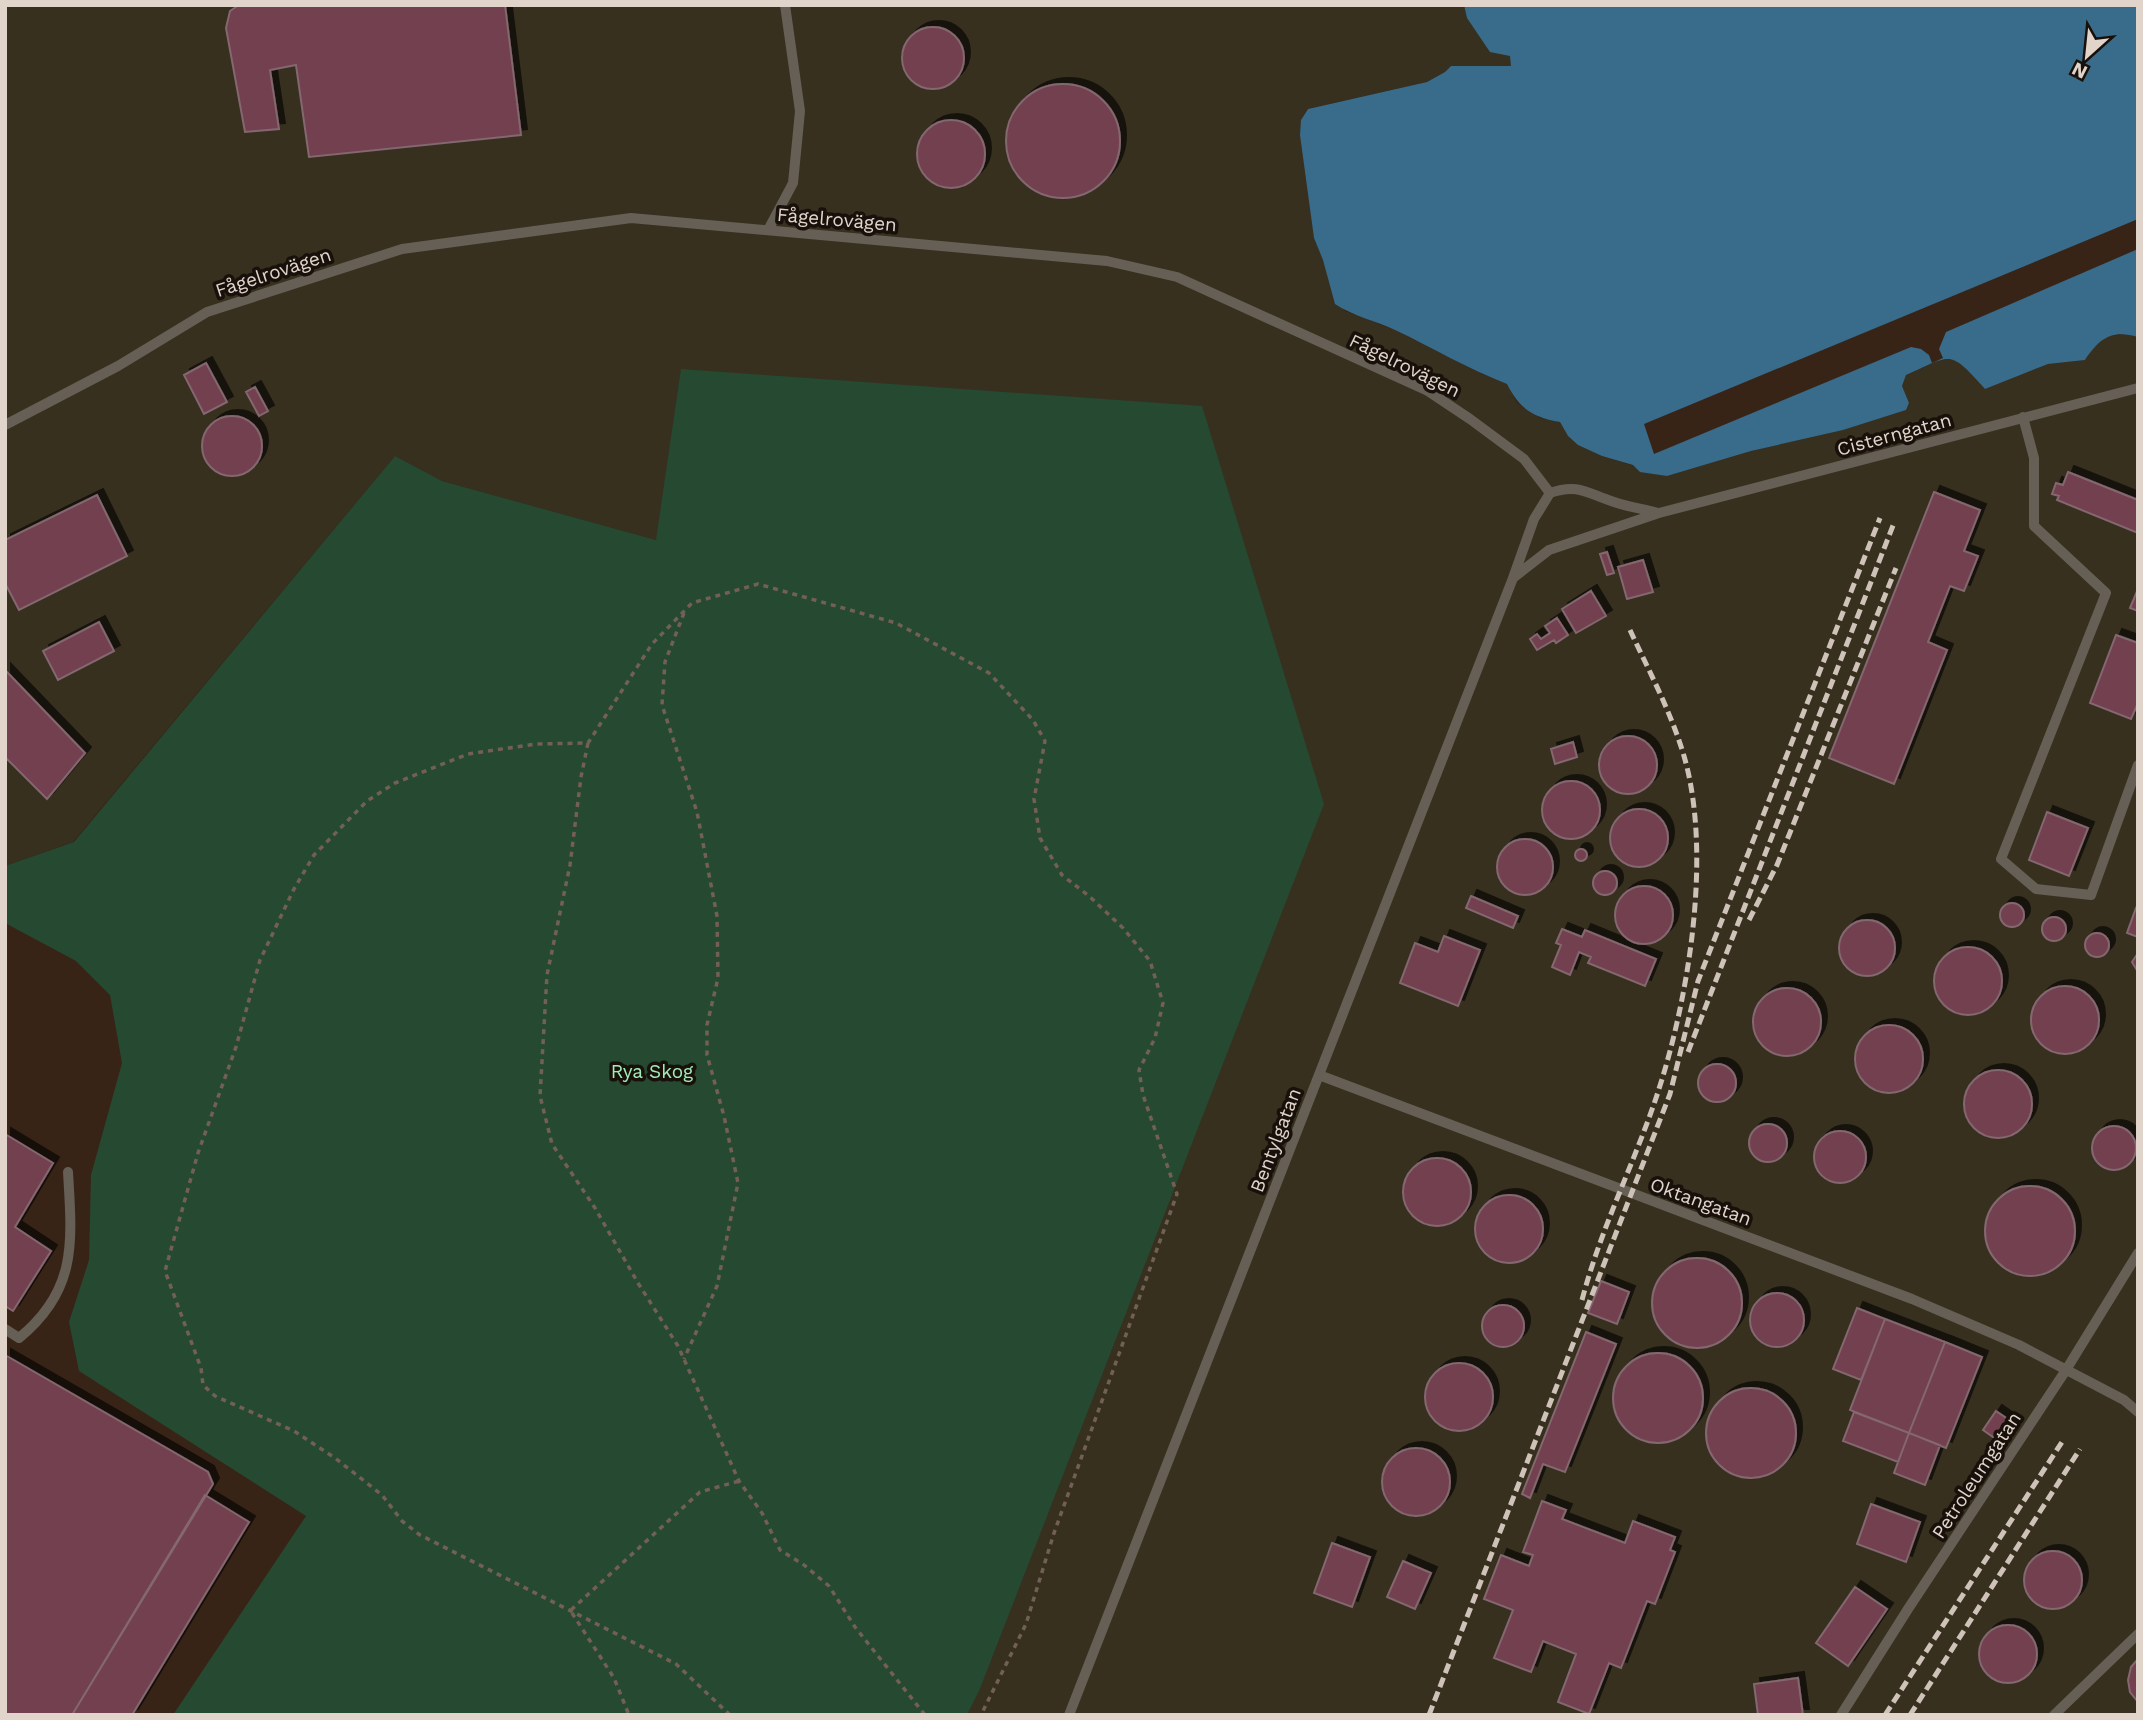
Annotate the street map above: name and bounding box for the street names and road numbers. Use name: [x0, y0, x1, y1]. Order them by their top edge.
street label: Fågelrovägen: [776, 203, 898, 236]
street label: Fågelrovägen: [212, 243, 334, 302]
street label: Fågelrovägen: [1346, 329, 1464, 402]
street label: Cisterngatan: [1834, 408, 1954, 461]
street label: Bentylgatan: [1245, 1085, 1306, 1195]
street label: Oktangatan: [1647, 1172, 1755, 1230]
street label: Petroleumgatan: [1927, 1408, 2026, 1543]

